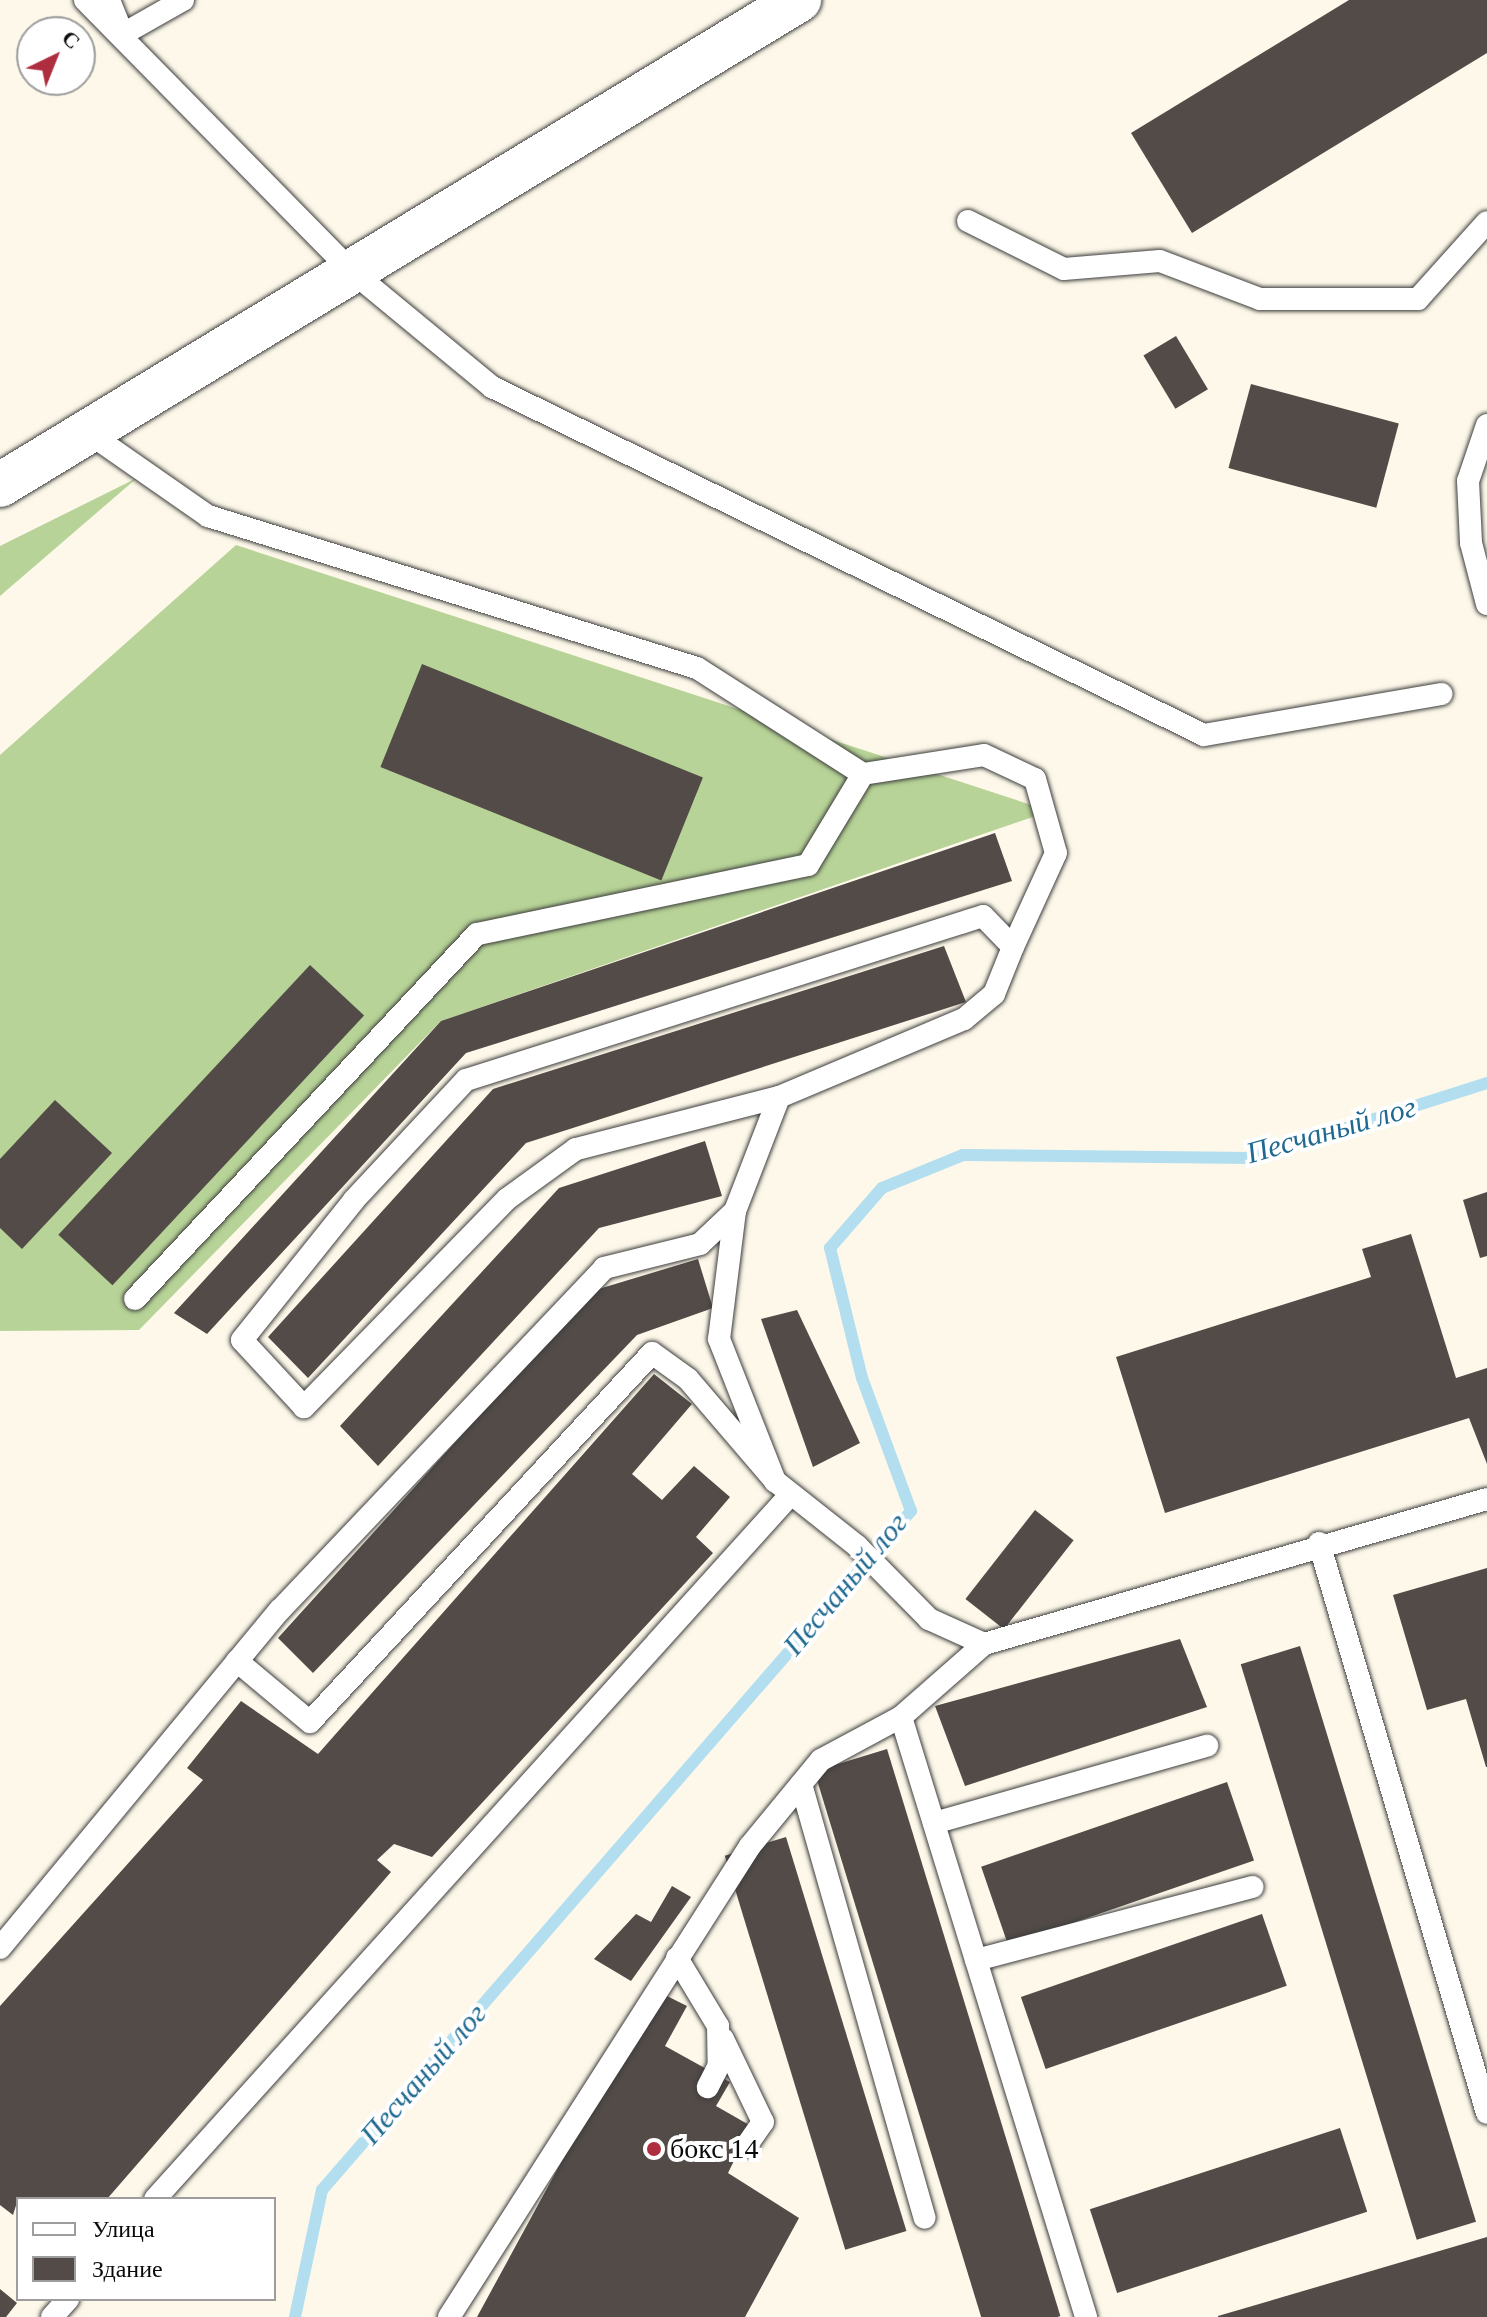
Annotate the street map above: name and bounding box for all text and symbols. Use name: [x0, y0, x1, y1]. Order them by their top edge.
north arrow: [16, 16, 96, 96]
text: С: [57, 25, 86, 54]
water label: Песчаный лог: [1242, 1089, 1420, 1171]
water label: Песчаный лог: [775, 1506, 915, 1662]
water label: Песчаный лог: [352, 1996, 494, 2152]
place label: бокс 14: [670, 2132, 759, 2166]
marker: бокс 14: [645, 2140, 663, 2158]
legend: [16, 2197, 276, 2301]
text: Улица: [92, 2216, 155, 2242]
text: Здание: [92, 2256, 163, 2282]

